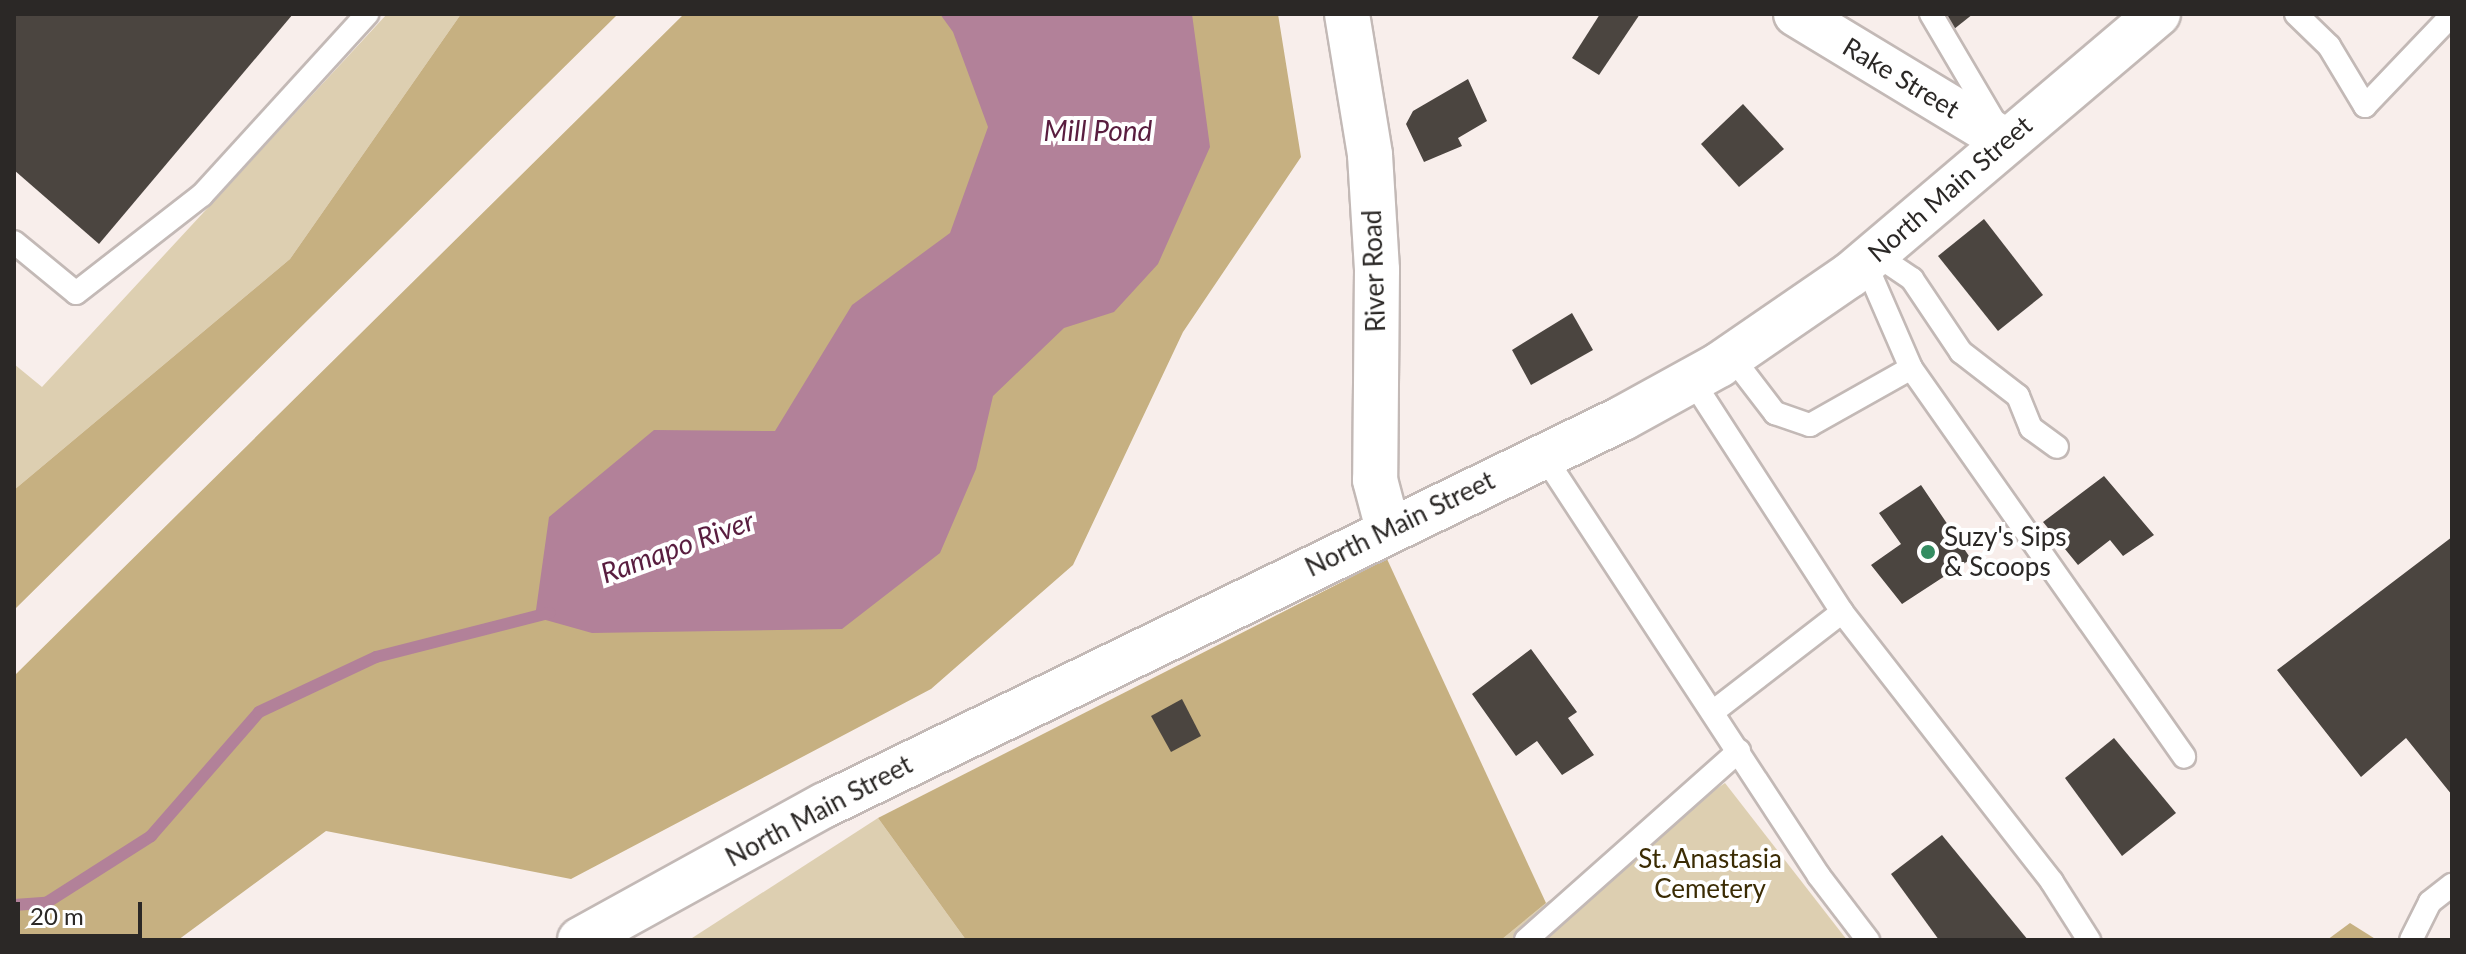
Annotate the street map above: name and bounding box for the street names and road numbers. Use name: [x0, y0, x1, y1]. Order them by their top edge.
street label: Rake Street: [1837, 31, 1965, 125]
street label: North Main Street: [1862, 109, 2038, 269]
street label: River Road: [1356, 209, 1392, 333]
street label: North Main Street: [1300, 465, 1500, 583]
street label: North Main Street: [720, 749, 918, 873]

